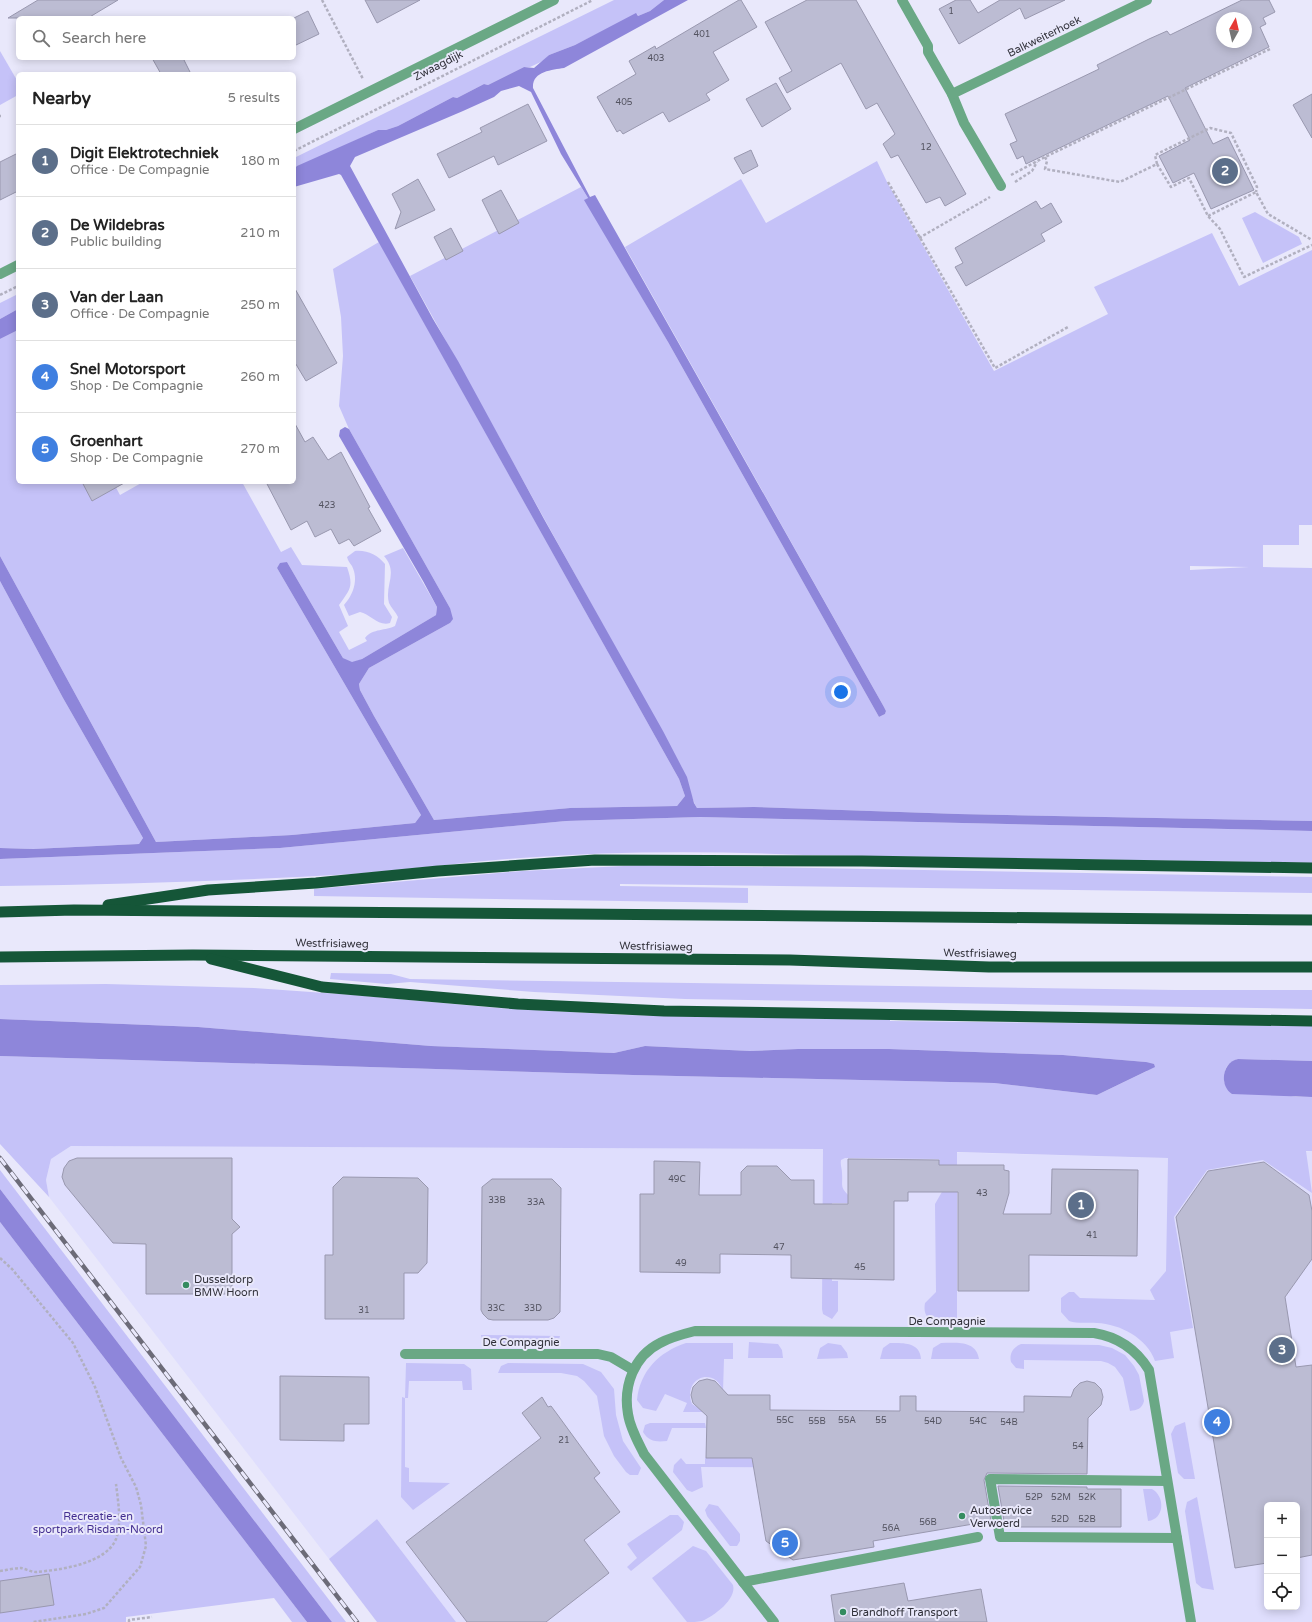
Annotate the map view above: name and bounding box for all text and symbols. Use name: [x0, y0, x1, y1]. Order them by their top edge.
house number: 1: [948, 6, 954, 17]
north arrow: [1216, 12, 1252, 48]
street label: Balkweiterhoek: [1005, 13, 1083, 60]
search box: [16, 16, 296, 60]
icon: search: [30, 27, 52, 49]
text: Search here: [62, 29, 146, 47]
house number: 401: [694, 29, 710, 40]
street label: Zwaagdijk: [411, 48, 465, 83]
house number: 403: [648, 53, 664, 64]
text: Nearby: [32, 88, 91, 109]
text: 5 results: [228, 90, 280, 106]
house number: 405: [616, 97, 633, 108]
house number: 12: [920, 142, 932, 153]
text: Digit Elektrotechniek: [70, 144, 219, 162]
text: 1: [41, 153, 49, 169]
text: 180 m: [240, 153, 280, 169]
pin: 2: [1212, 156, 1238, 186]
text: Office · De Compagnie: [70, 162, 209, 178]
text: De Wildebras: [70, 216, 165, 234]
text: 2: [41, 225, 49, 241]
text: 210 m: [240, 225, 280, 241]
text: Public building: [70, 234, 162, 250]
text: Van der Laan: [70, 288, 163, 306]
text: 3: [41, 297, 49, 313]
text: 250 m: [240, 297, 280, 313]
text: Office · De Compagnie: [70, 306, 209, 322]
text: Snel Motorsport: [70, 360, 185, 378]
text: 4: [41, 369, 49, 385]
text: 260 m: [240, 369, 280, 385]
text: Shop · De Compagnie: [70, 378, 203, 394]
text: Groenhart: [70, 432, 143, 450]
text: 5: [41, 441, 49, 457]
text: 270 m: [240, 441, 280, 457]
text: Shop · De Compagnie: [70, 450, 203, 466]
house number: 423: [319, 500, 335, 511]
your location: [831, 682, 851, 702]
street label: Westfrisiaweg: [295, 936, 369, 951]
street label: Westfrisiaweg: [619, 939, 693, 954]
street label: Westfrisiaweg: [943, 946, 1017, 961]
house number: 49C: [668, 1174, 686, 1185]
house number: 43: [976, 1188, 988, 1199]
pin: 1: [1068, 1190, 1094, 1220]
house number: 33B: [488, 1195, 506, 1206]
house number: 33A: [527, 1197, 545, 1208]
house number: 41: [1086, 1230, 1098, 1241]
house number: 47: [773, 1242, 785, 1253]
house number: 49: [675, 1258, 687, 1269]
house number: 45: [854, 1262, 866, 1273]
place label: Dusseldorp BMW Hoorn: [194, 1273, 259, 1299]
marker: Dusseldorp BMW Hoorn: [181, 1280, 191, 1290]
house number: 33C: [487, 1303, 505, 1314]
house number: 33D: [524, 1303, 542, 1314]
house number: 31: [358, 1305, 370, 1316]
street label: De Compagnie: [908, 1315, 986, 1328]
pin: 3: [1269, 1335, 1295, 1365]
street label: De Compagnie: [482, 1336, 560, 1349]
pin: 4: [1204, 1407, 1230, 1437]
house number: 55C: [776, 1415, 794, 1426]
house number: 55A: [838, 1415, 856, 1426]
house number: 55: [875, 1415, 887, 1426]
house number: 55B: [808, 1416, 826, 1427]
house number: 54D: [924, 1416, 942, 1427]
house number: 54C: [969, 1416, 987, 1427]
house number: 54B: [1000, 1417, 1018, 1428]
house number: 21: [558, 1435, 570, 1446]
house number: 54: [1072, 1441, 1084, 1452]
house number: 52P: [1025, 1492, 1043, 1503]
house number: 52M: [1051, 1492, 1071, 1503]
house number: 52K: [1078, 1492, 1096, 1503]
map controls: [1264, 1502, 1300, 1610]
button: +: [1264, 1502, 1300, 1538]
place label: Autoservice Verwoerd: [970, 1504, 1032, 1530]
park label: Recreatie- en sportpark Risdam-Noord: [33, 1510, 163, 1536]
marker: Autoservice Verwoerd: [957, 1511, 967, 1521]
house number: 52D: [1051, 1514, 1069, 1525]
house number: 52B: [1078, 1514, 1096, 1525]
house number: 56B: [919, 1517, 937, 1528]
house number: 56A: [882, 1523, 900, 1534]
pin: 5: [772, 1528, 798, 1558]
button: −: [1264, 1538, 1300, 1574]
button: locate: [1264, 1574, 1300, 1610]
place label: Brandhoff Transport: [851, 1606, 958, 1619]
marker: Brandhoff Transport: [838, 1607, 848, 1617]

